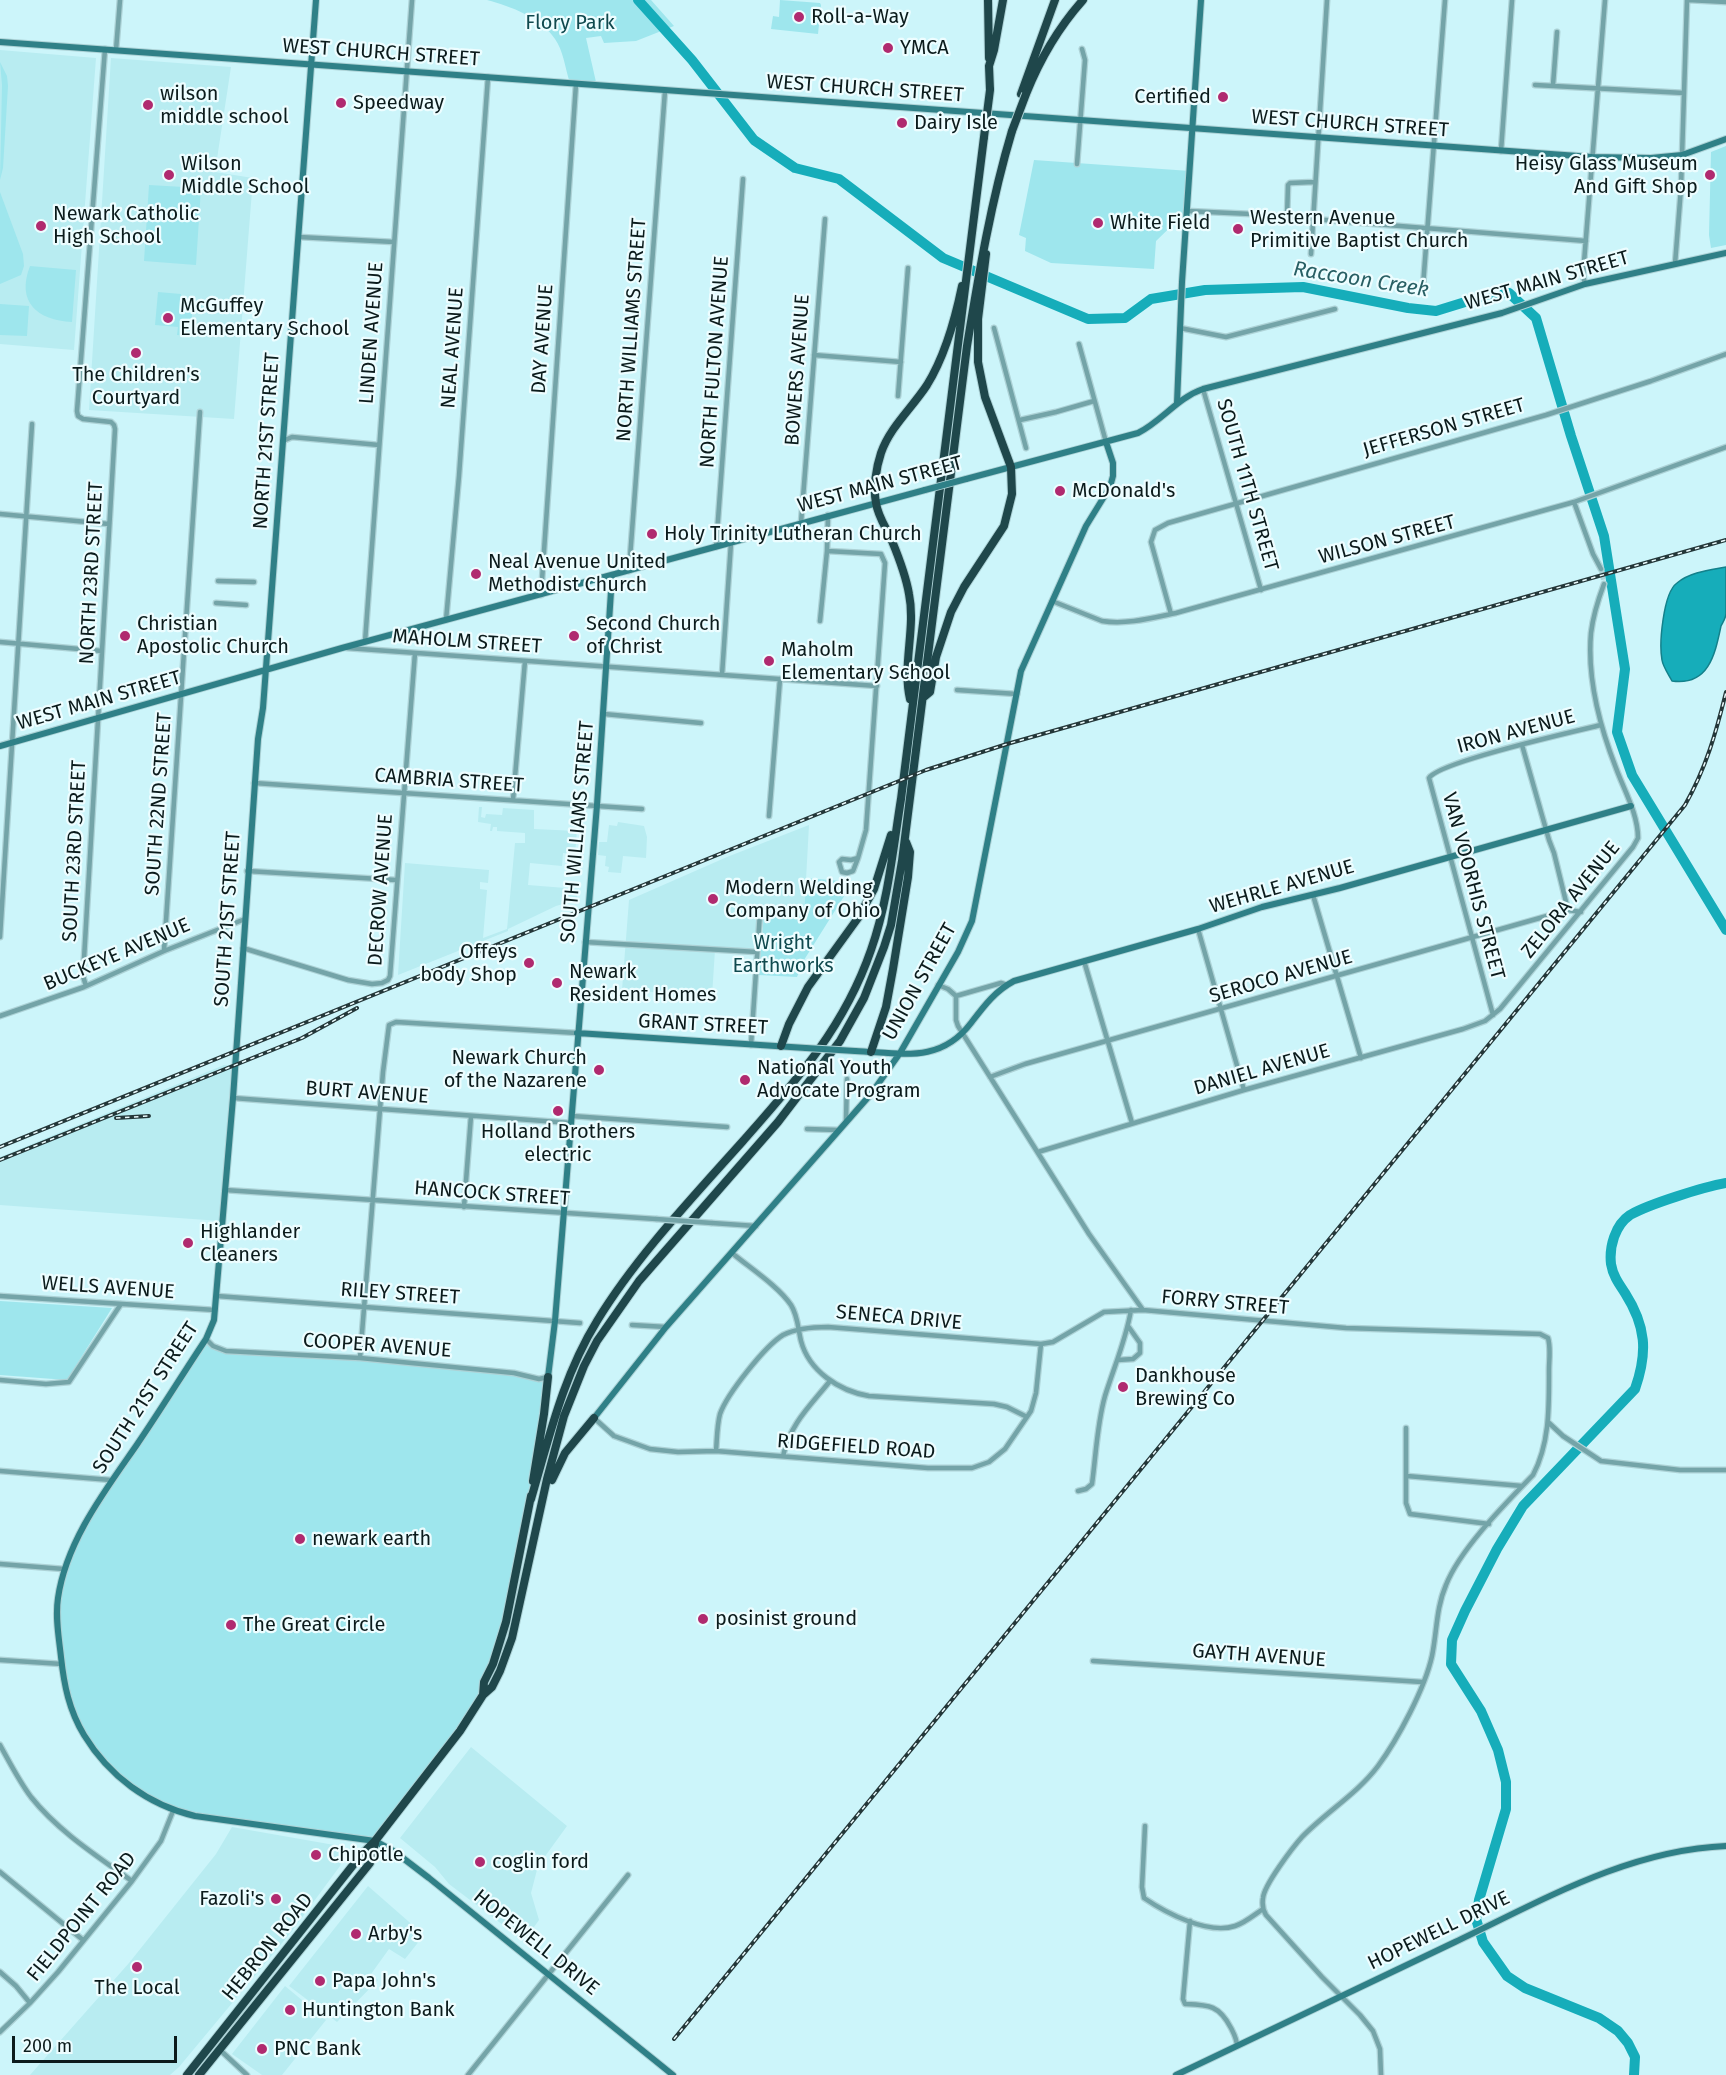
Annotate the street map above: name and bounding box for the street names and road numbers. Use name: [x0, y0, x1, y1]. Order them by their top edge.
street label: WEST CHURCH STREET: [281, 34, 481, 72]
street label: WEST CHURCH STREET: [765, 70, 965, 108]
street label: WEST CHURCH STREET: [1250, 105, 1450, 143]
street label: NORTH WILLIAMS STREET: [612, 217, 652, 443]
street label: WEST MAIN STREET: [1462, 246, 1632, 316]
street label: NORTH FULTON AVENUE: [696, 255, 734, 469]
street label: LINDEN AVENUE: [355, 261, 389, 405]
street label: DAY AVENUE: [527, 283, 559, 395]
street label: NEAL AVENUE: [437, 286, 469, 410]
street label: BOWERS AVENUE: [781, 293, 815, 447]
street label: NORTH 21ST STREET: [249, 352, 285, 530]
street label: JEFFERSON STREET: [1360, 393, 1528, 463]
street label: SOUTH 11TH STREET: [1211, 396, 1283, 574]
street label: WEST MAIN STREET: [795, 451, 965, 519]
street label: NORTH 23RD STREET: [75, 481, 109, 665]
street label: WILSON STREET: [1316, 510, 1458, 570]
street label: MAHOLM STREET: [391, 625, 543, 659]
street label: WEST MAIN STREET: [14, 666, 184, 736]
street label: IRON AVENUE: [1454, 705, 1578, 759]
street label: SOUTH 22ND STREET: [141, 712, 177, 896]
street label: SOUTH WILLIAMS STREET: [556, 720, 600, 944]
street label: SOUTH 23RD STREET: [58, 760, 92, 942]
street label: CAMBRIA STREET: [373, 764, 525, 798]
street label: VAN VOORHIS STREET: [1437, 790, 1509, 982]
street label: DECROW AVENUE: [364, 813, 398, 967]
street label: SOUTH 21ST STREET: [210, 830, 246, 1008]
street label: ZELORA AVENUE: [1517, 837, 1625, 963]
street label: WEHRLE AVENUE: [1207, 855, 1357, 919]
street label: BUCKEYE AVENUE: [40, 913, 194, 997]
street label: UNION STREET: [878, 919, 962, 1045]
street label: SEROCO AVENUE: [1207, 945, 1355, 1009]
street label: GRANT STREET: [637, 1010, 769, 1040]
street label: DANIEL AVENUE: [1191, 1039, 1333, 1101]
street label: BURT AVENUE: [305, 1077, 429, 1109]
street label: HANCOCK STREET: [413, 1177, 571, 1211]
street label: WELLS AVENUE: [41, 1271, 175, 1305]
street label: RILEY STREET: [340, 1278, 460, 1310]
street label: FORRY STREET: [1160, 1285, 1290, 1321]
street label: SENECA DRIVE: [835, 1301, 963, 1335]
street label: SOUTH 21ST STREET: [88, 1318, 204, 1478]
street label: COOPER AVENUE: [302, 1329, 452, 1363]
street label: RIDGEFIELD ROAD: [776, 1429, 936, 1465]
street label: GAYTH AVENUE: [1191, 1639, 1327, 1673]
street label: FIELDPOINT ROAD: [22, 1847, 142, 1987]
street label: HOPEWELL DRIVE: [468, 1885, 604, 2001]
street label: HOPEWELL DRIVE: [1364, 1886, 1514, 1976]
street label: HEBRON ROAD: [217, 1889, 319, 2005]

